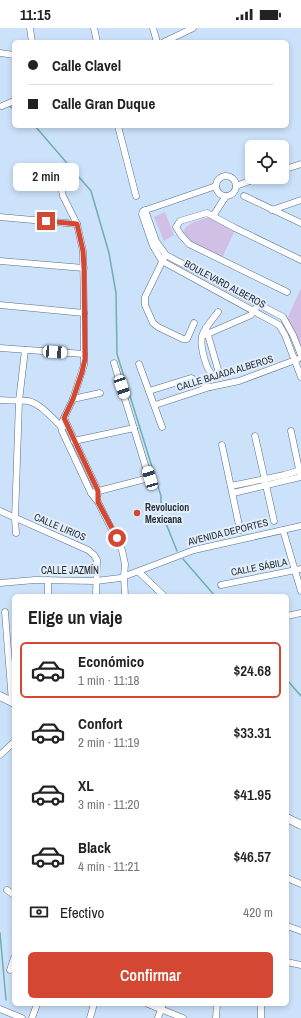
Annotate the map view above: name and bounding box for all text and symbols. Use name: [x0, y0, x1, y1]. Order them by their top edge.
text: 11:15: [20, 4, 51, 25]
text: Calle Clavel: [52, 55, 121, 76]
text: Calle Gran Duque: [52, 93, 155, 114]
map controls: [245, 140, 289, 184]
button: locate: [245, 140, 289, 184]
callout: 2 min: [13, 163, 79, 191]
text: 2 min: [32, 168, 60, 185]
route end: [37, 212, 55, 230]
street label: BOULEVARD ALBEROS: [182, 257, 268, 311]
car: [43, 345, 67, 359]
street label: CALLE BAJADA ALBEROS: [175, 352, 275, 394]
car: [113, 374, 131, 400]
car: [141, 465, 159, 491]
place label: Revolucion Mexicana: [145, 501, 189, 526]
marker: Revolucion Mexicana: [132, 508, 142, 518]
street label: CALLE LIRIOS: [32, 510, 88, 544]
street label: AVENIDA DEPORTES: [186, 516, 270, 548]
route start: [108, 529, 126, 547]
street label: CALLE SÁBILA: [230, 555, 289, 579]
street label: CALLE JAZMÍN: [41, 564, 99, 577]
text: Elige un viaje: [28, 605, 122, 630]
text: Económico: [78, 651, 144, 672]
icon: car: [30, 652, 66, 688]
text: $24.68: [233, 660, 271, 681]
text: 1 min · 11:18: [78, 672, 139, 689]
text: Confort: [78, 713, 122, 734]
icon: car: [30, 714, 66, 750]
text: $33.31: [233, 722, 271, 743]
text: 2 min · 11:19: [78, 734, 139, 751]
text: XL: [78, 775, 94, 796]
icon: car: [30, 776, 66, 812]
text: $41.95: [233, 784, 271, 805]
text: 3 min · 11:20: [78, 796, 139, 813]
text: Black: [78, 837, 111, 858]
icon: car: [30, 838, 66, 874]
text: $46.57: [233, 846, 271, 867]
text: 4 min · 11:21: [78, 858, 139, 875]
icon: cash: [28, 901, 50, 923]
text: Efectivo: [60, 902, 104, 923]
text: 420 m: [243, 904, 273, 921]
button: Confirmar: [28, 952, 273, 998]

